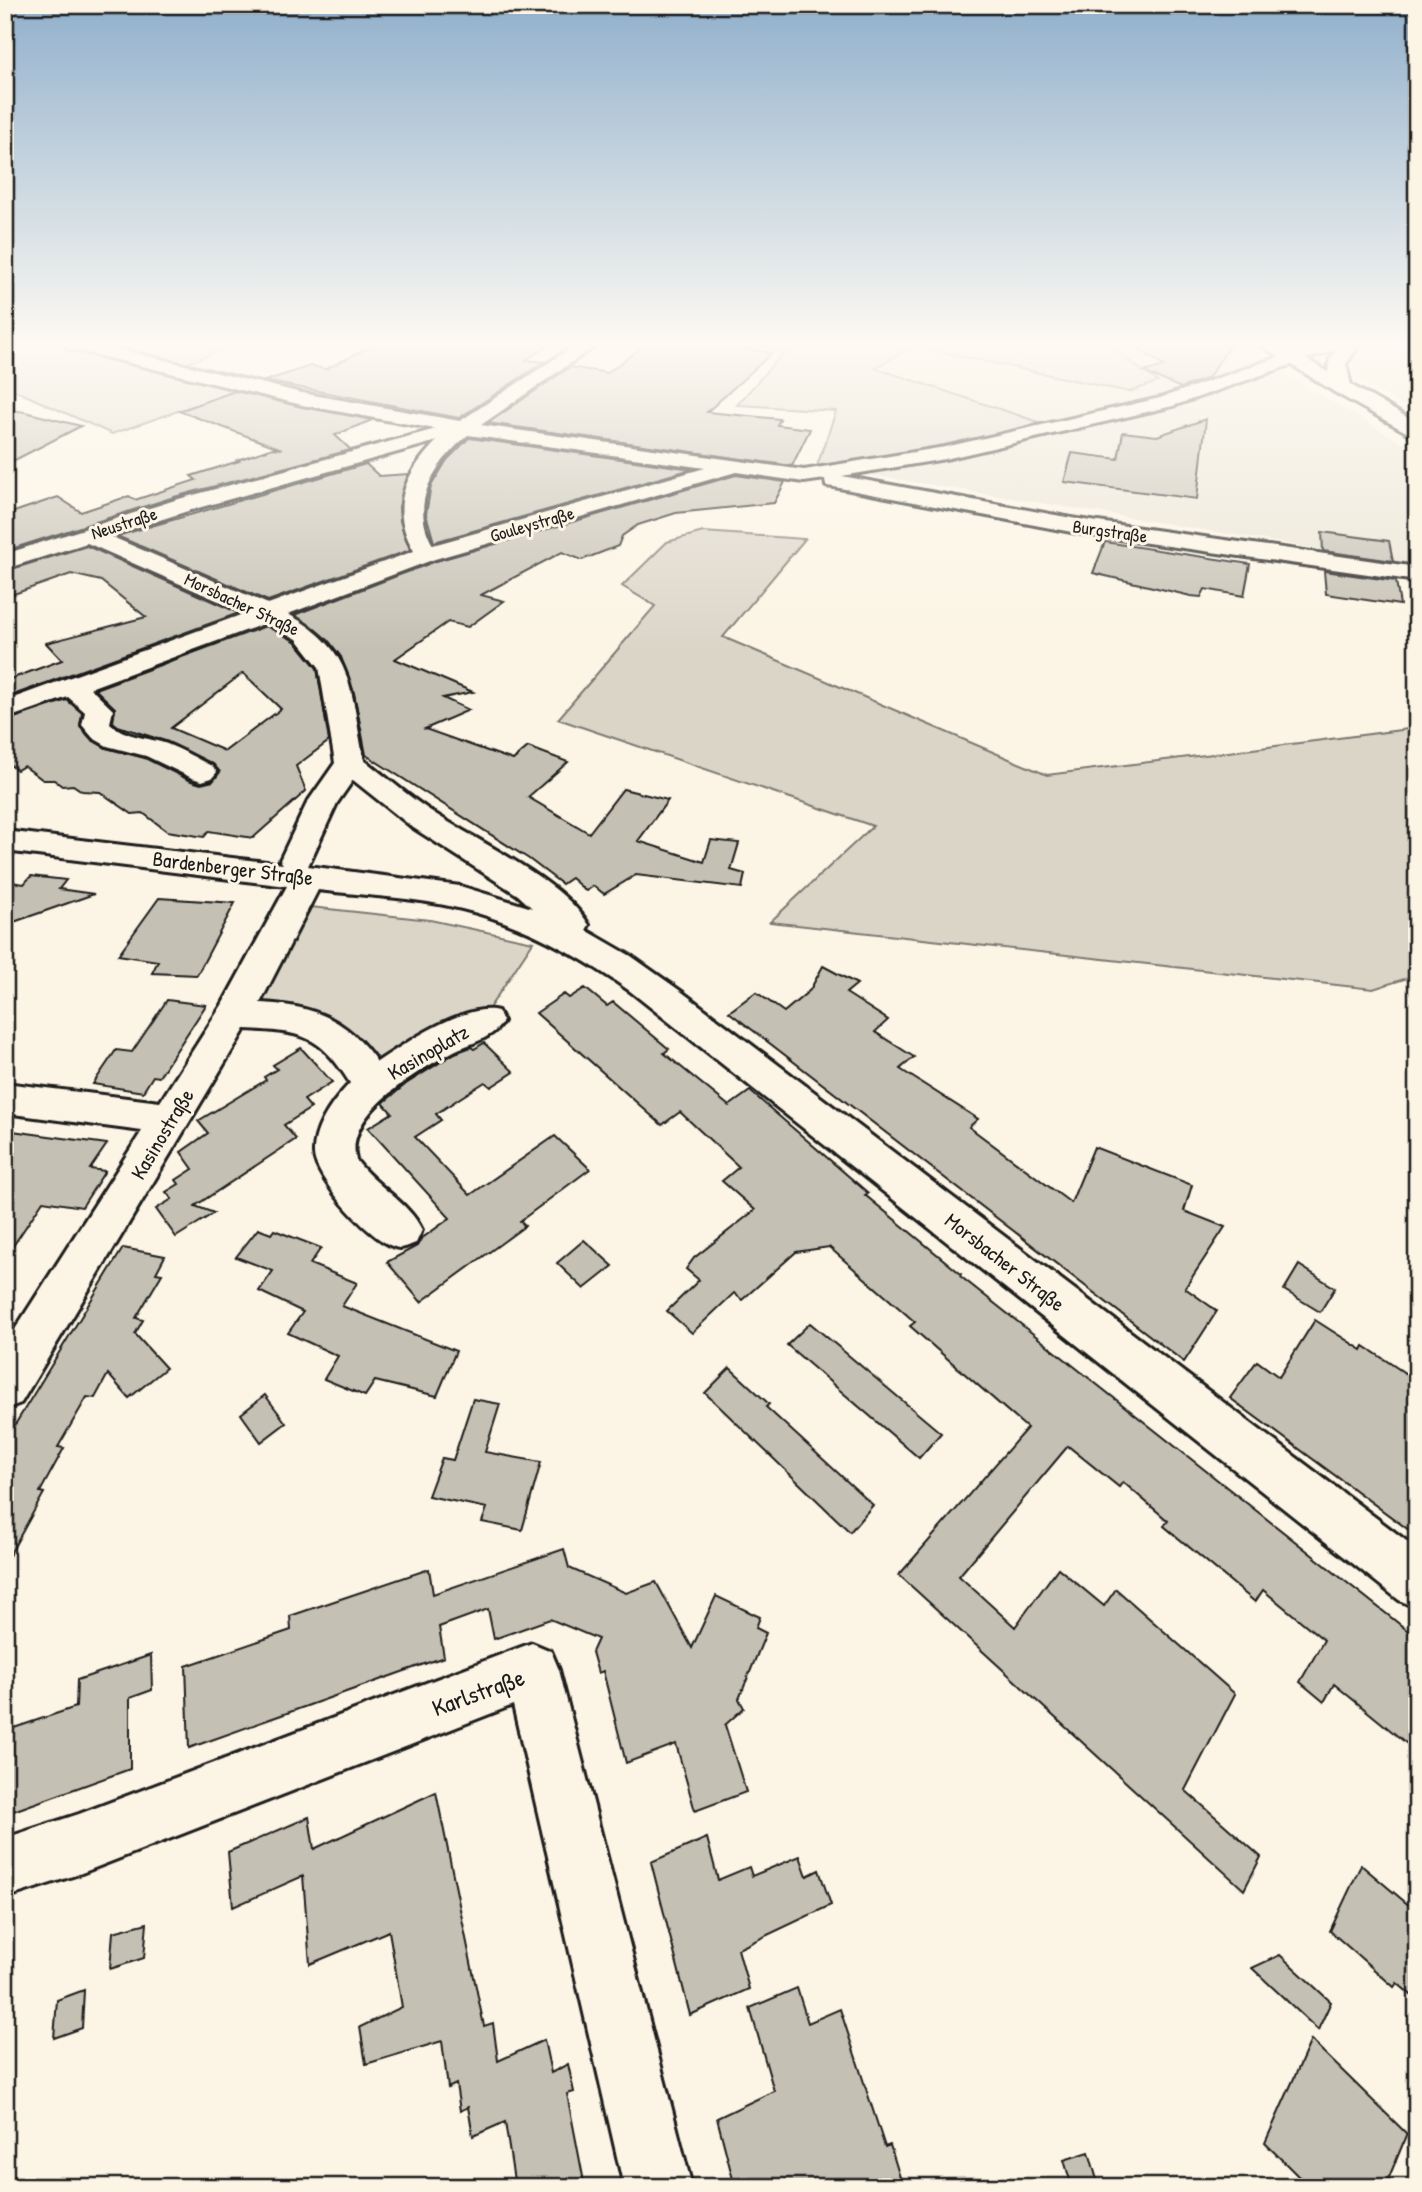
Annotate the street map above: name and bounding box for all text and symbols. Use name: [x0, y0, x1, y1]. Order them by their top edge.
street label: Gouleystraße: [487, 500, 577, 548]
street label: Neustraße: [88, 501, 160, 545]
street label: Burgstraße: [1071, 513, 1149, 549]
street label: Morsbacher Straße: [180, 566, 304, 642]
street label: Bardenberger Straße: [151, 844, 315, 892]
street label: Kasinoplatz: [382, 1017, 474, 1087]
street label: Kasinostraße: [124, 1083, 200, 1185]
street label: Morsbacher Straße: [939, 1206, 1071, 1318]
street label: Karlstraße: [427, 1660, 529, 1723]

